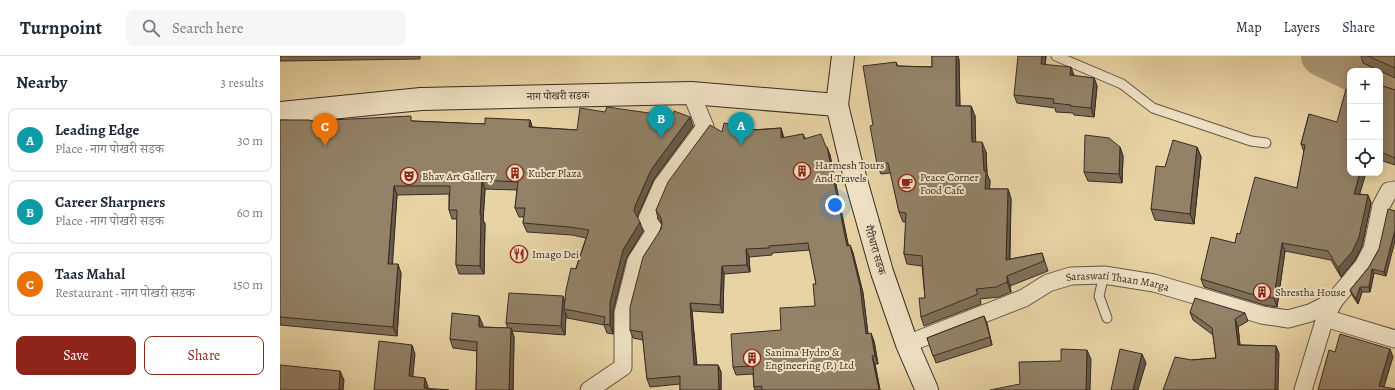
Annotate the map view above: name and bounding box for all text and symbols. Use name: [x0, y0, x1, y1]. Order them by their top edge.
search box: [126, 10, 406, 46]
text: Turnpoint: [20, 15, 102, 41]
icon: search: [140, 17, 162, 39]
text: Search here: [172, 18, 243, 38]
text: Map: [1236, 18, 1262, 37]
text: Layers: [1284, 18, 1320, 37]
text: Share: [1342, 18, 1375, 37]
map controls: [1347, 68, 1383, 176]
button: +: [1347, 68, 1383, 104]
text: Nearby: [16, 71, 67, 94]
text: 3 results: [220, 74, 264, 91]
street label: नाग पोखरी सडक: [526, 88, 591, 104]
button: −: [1347, 104, 1383, 140]
pin: B: [648, 105, 674, 138]
pin: A: [728, 112, 754, 145]
pin: C: [312, 113, 338, 146]
text: Leading Edge: [55, 120, 140, 140]
text: A: [26, 132, 34, 149]
text: 30 m: [237, 132, 263, 149]
text: Place · नाग पोखरी सडक: [55, 140, 164, 157]
button: locate: [1347, 140, 1383, 176]
place label: Harmesh Tours And Travels: [814, 158, 884, 186]
building icon: Harmesh Tours And Travels: [792, 161, 812, 181]
building icon: Kuber Plaza: [505, 163, 525, 183]
theatre icon: Bhav Art Gallery: [399, 166, 419, 186]
place label: Kuber Plaza: [528, 166, 582, 181]
place label: Bhav Art Gallery: [422, 169, 495, 184]
place label: Peace Corner Food Cafe: [920, 170, 979, 198]
cafe icon: Peace Corner Food Cafe: [897, 173, 917, 193]
text: Career Sharpners: [55, 192, 165, 212]
your location: [825, 195, 845, 215]
text: B: [26, 204, 34, 221]
text: 60 m: [237, 204, 263, 221]
text: Place · नाग पोखरी सडक: [55, 212, 164, 229]
street label: गैरीधारा सडक: [860, 222, 890, 278]
restaurant icon: Imago Dei: [509, 244, 529, 264]
place label: Imago Dei: [532, 247, 579, 262]
text: Taas Mahal: [55, 264, 125, 284]
street label: Saraswati Thaan Marga: [1064, 267, 1172, 295]
text: C: [26, 276, 34, 293]
text: 150 m: [233, 276, 263, 293]
building icon: Shrestha House: [1252, 282, 1272, 302]
text: Restaurant · नाग पोखरी सडक: [55, 284, 195, 301]
place label: Shrestha House: [1275, 285, 1346, 300]
button: Save: [16, 336, 136, 375]
button: Share: [144, 336, 264, 375]
place label: Sanima Hydro & Engineering (P.) Ltd: [765, 345, 854, 373]
building icon: Sanima Hydro & Engineering (P.) Ltd: [742, 348, 762, 368]

